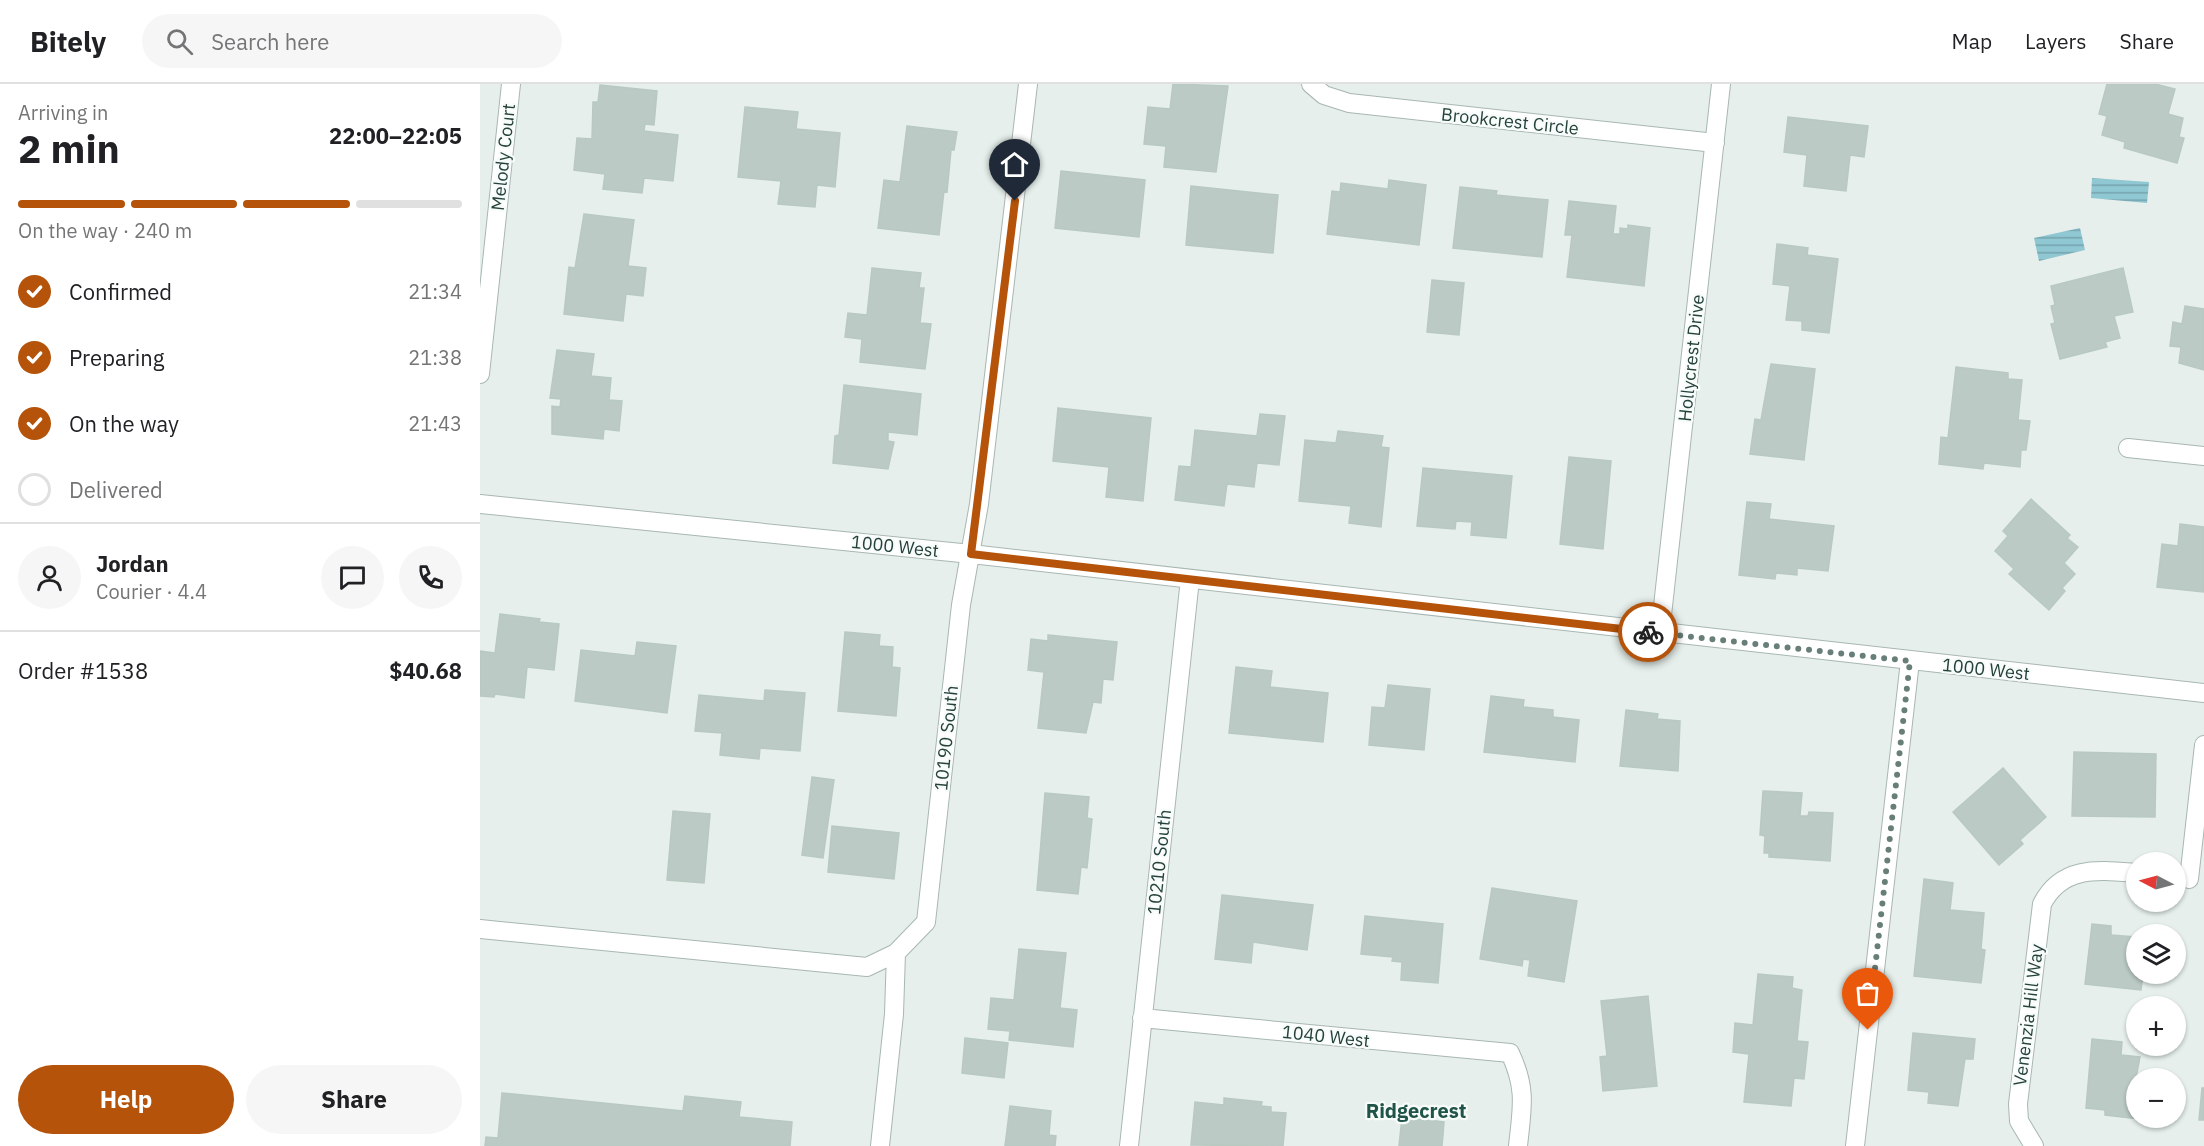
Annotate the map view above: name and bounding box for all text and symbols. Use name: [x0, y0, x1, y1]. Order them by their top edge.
search box: [142, 14, 562, 68]
text: Bitely: [30, 23, 106, 60]
icon: search: [163, 25, 196, 58]
text: Search here: [211, 27, 329, 56]
text: Map: [1952, 27, 1992, 55]
text: Layers: [2025, 27, 2087, 55]
text: Share: [2120, 27, 2174, 55]
text: Arriving in: [18, 99, 108, 126]
street label: Melody Court: [486, 102, 520, 212]
street label: Brookcrest Circle: [1440, 102, 1580, 140]
text: 22:00–22:05: [329, 121, 462, 150]
text: 2 min: [18, 123, 120, 174]
pin: [989, 139, 1040, 201]
icon: home: [998, 148, 1031, 181]
text: On the way · 240 m: [18, 217, 192, 244]
icon: check: [18, 275, 51, 308]
text: Confirmed: [69, 277, 172, 306]
text: 21:34: [408, 278, 462, 305]
street label: Hollycrest Drive: [1673, 293, 1709, 423]
icon: check: [18, 341, 51, 374]
text: Preparing: [69, 343, 164, 372]
text: 21:38: [408, 344, 462, 371]
icon: check: [18, 407, 51, 440]
text: On the way: [69, 409, 179, 438]
text: 21:43: [408, 410, 462, 437]
text: Delivered: [69, 475, 163, 504]
street label: 1000 West: [850, 530, 940, 562]
button: person: [18, 546, 81, 609]
button: chat: [321, 546, 384, 609]
button: phone: [399, 546, 462, 609]
text: Jordan: [96, 549, 169, 578]
text: Courier · 4.4: [96, 578, 207, 605]
courier: [1618, 602, 1678, 662]
icon: bike: [1632, 616, 1665, 649]
street label: 1000 West: [1941, 653, 2031, 685]
text: Order #1538: [18, 656, 148, 685]
text: $40.68: [389, 656, 462, 685]
street label: 10190 South: [929, 684, 963, 792]
street label: 10210 South: [1142, 808, 1176, 916]
north arrow: [2126, 852, 2186, 912]
map controls: [2126, 852, 2186, 1128]
button: layers: [2126, 924, 2186, 984]
street label: Venenzia Hill Way: [2008, 943, 2048, 1087]
pin: [1842, 968, 1893, 1030]
icon: bag: [1851, 977, 1884, 1010]
button: +: [2126, 996, 2186, 1056]
street label: 1040 West: [1281, 1020, 1371, 1052]
button: Help: [18, 1065, 234, 1134]
button: Share: [246, 1065, 462, 1134]
button: −: [2126, 1068, 2186, 1128]
district label: Ridgecrest: [1366, 1097, 1466, 1124]

